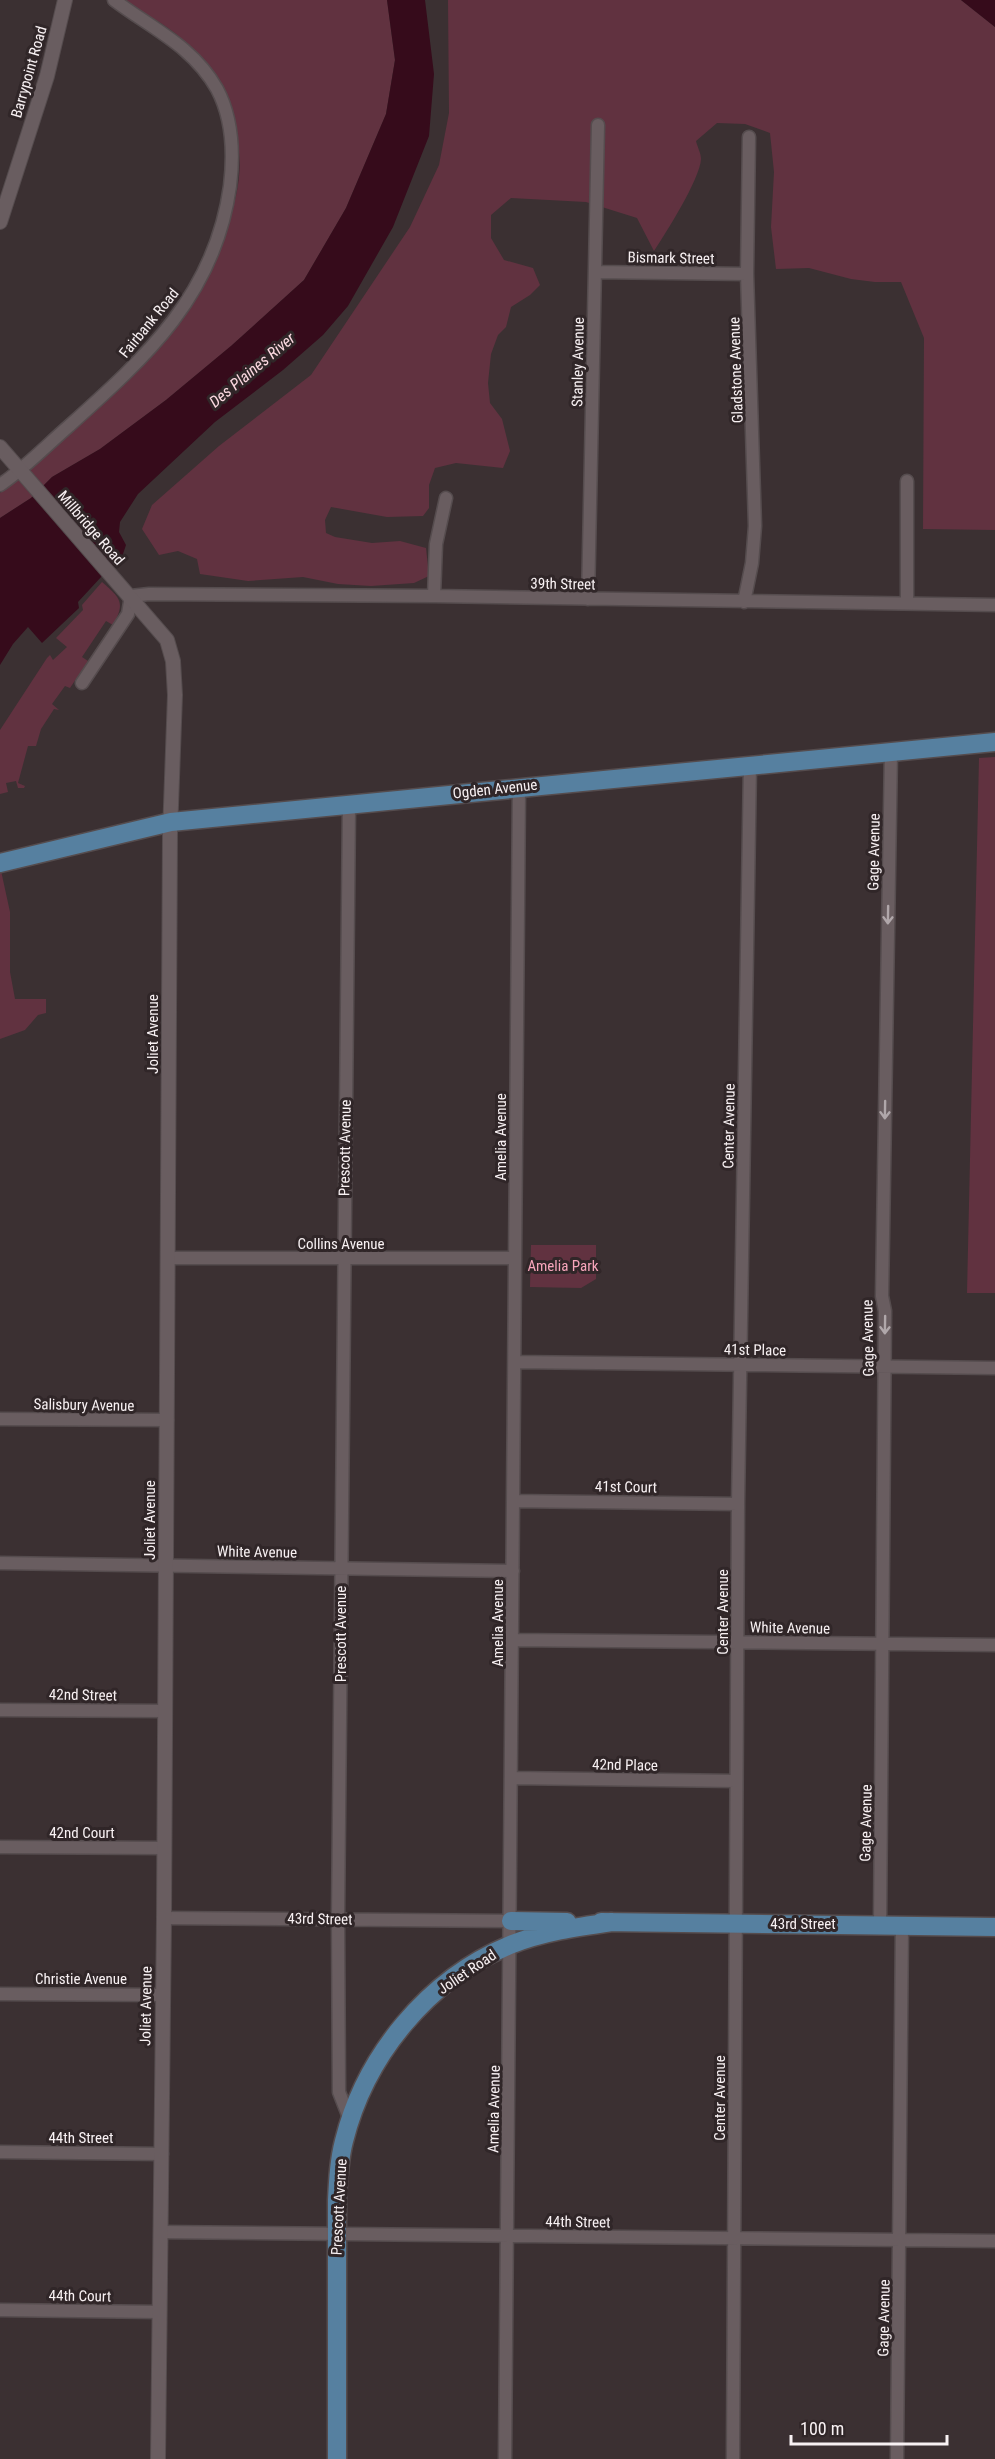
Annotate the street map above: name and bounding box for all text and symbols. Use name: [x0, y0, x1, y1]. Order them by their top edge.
street label: Barrypoint Road: [7, 24, 51, 120]
street label: Bismark Street: [627, 248, 715, 268]
street label: Fairbank Road: [115, 285, 183, 361]
street label: Gladstone Avenue: [725, 316, 747, 424]
street label: Stanley Avenue: [568, 317, 588, 407]
water label: Des Plaines River: [205, 328, 300, 411]
street label: Millbridge Road: [54, 487, 128, 569]
street label: 39th Street: [530, 574, 596, 594]
street label: Ogden Avenue: [452, 776, 538, 802]
street label: Gage Avenue: [864, 813, 884, 891]
one-way arrow: [882, 904, 894, 924]
street label: Joliet Avenue: [144, 994, 162, 1074]
street label: Center Avenue: [719, 1083, 739, 1169]
street label: Amelia Avenue: [492, 1093, 510, 1181]
one-way arrow: [879, 1099, 891, 1119]
street label: Prescott Avenue: [335, 1100, 355, 1196]
street label: Collins Avenue: [297, 1235, 385, 1253]
park label: Amelia Park: [527, 1257, 599, 1275]
street label: Gage Avenue: [858, 1299, 878, 1377]
one-way arrow: [879, 1315, 891, 1335]
street label: 41st Place: [724, 1340, 786, 1360]
street label: Salisbury Avenue: [33, 1395, 135, 1415]
street label: 41st Court: [595, 1477, 657, 1497]
street label: Joliet Avenue: [141, 1480, 159, 1560]
street label: White Avenue: [217, 1542, 297, 1562]
street label: Center Avenue: [714, 1569, 732, 1655]
street label: Amelia Avenue: [489, 1579, 507, 1667]
street label: Prescott Avenue: [332, 1586, 350, 1682]
street label: White Avenue: [750, 1618, 830, 1638]
street label: 42nd Street: [49, 1685, 117, 1705]
street label: 42nd Place: [592, 1755, 658, 1775]
street label: Gage Avenue: [856, 1784, 876, 1862]
street label: 42nd Court: [49, 1824, 115, 1842]
street label: 43rd Street: [287, 1909, 353, 1929]
street label: 43rd Street: [770, 1915, 836, 1933]
street label: Joliet Road: [434, 1946, 500, 1998]
street label: Joliet Avenue: [136, 1966, 156, 2046]
street label: Christie Avenue: [35, 1970, 127, 1988]
street label: Center Avenue: [711, 2055, 729, 2141]
street label: Amelia Avenue: [484, 2065, 504, 2153]
street label: 44th Street: [48, 2129, 114, 2147]
street label: Prescott Avenue: [327, 2158, 351, 2256]
street label: 44th Street: [545, 2212, 611, 2232]
street label: Gage Avenue: [874, 2279, 894, 2357]
street label: 44th Court: [49, 2286, 111, 2306]
scale bar: [791, 2408, 947, 2446]
text: 100 m: [800, 2418, 844, 2439]

